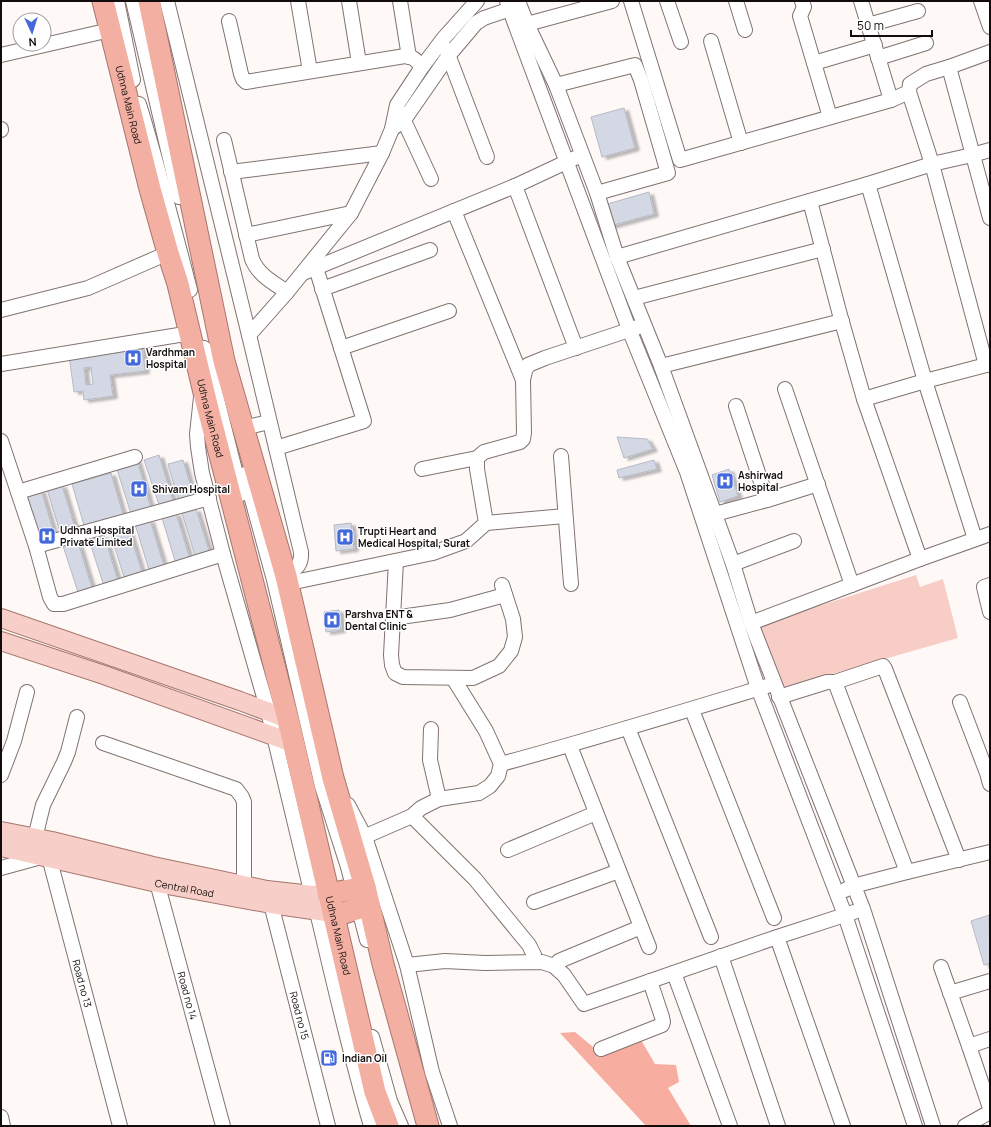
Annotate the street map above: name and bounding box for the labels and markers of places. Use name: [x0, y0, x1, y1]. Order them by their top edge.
place label: Vardhman Hospital: [146, 345, 195, 371]
hospital icon: Vardhman Hospital: [123, 348, 143, 368]
place label: Ashirwad Hospital: [738, 468, 783, 494]
hospital icon: Ashirwad Hospital: [715, 471, 735, 491]
hospital icon: Shivam Hospital: [129, 479, 149, 499]
place label: Shivam Hospital: [152, 482, 230, 496]
place label: Udhna Hospital Private Limited: [60, 523, 134, 549]
place label: Trupti Heart and Medical Hospital, Surat: [358, 524, 470, 550]
hospital icon: Udhna Hospital Private Limited: [37, 526, 57, 546]
hospital icon: Trupti Heart and Medical Hospital, Surat: [335, 527, 355, 547]
place label: Parshva ENT & Dental Clinic: [345, 607, 413, 633]
hospital icon: Parshva ENT & Dental Clinic: [322, 610, 342, 630]
fuel station icon: Indian Oil: [319, 1048, 339, 1068]
place label: Indian Oil: [342, 1051, 387, 1065]

